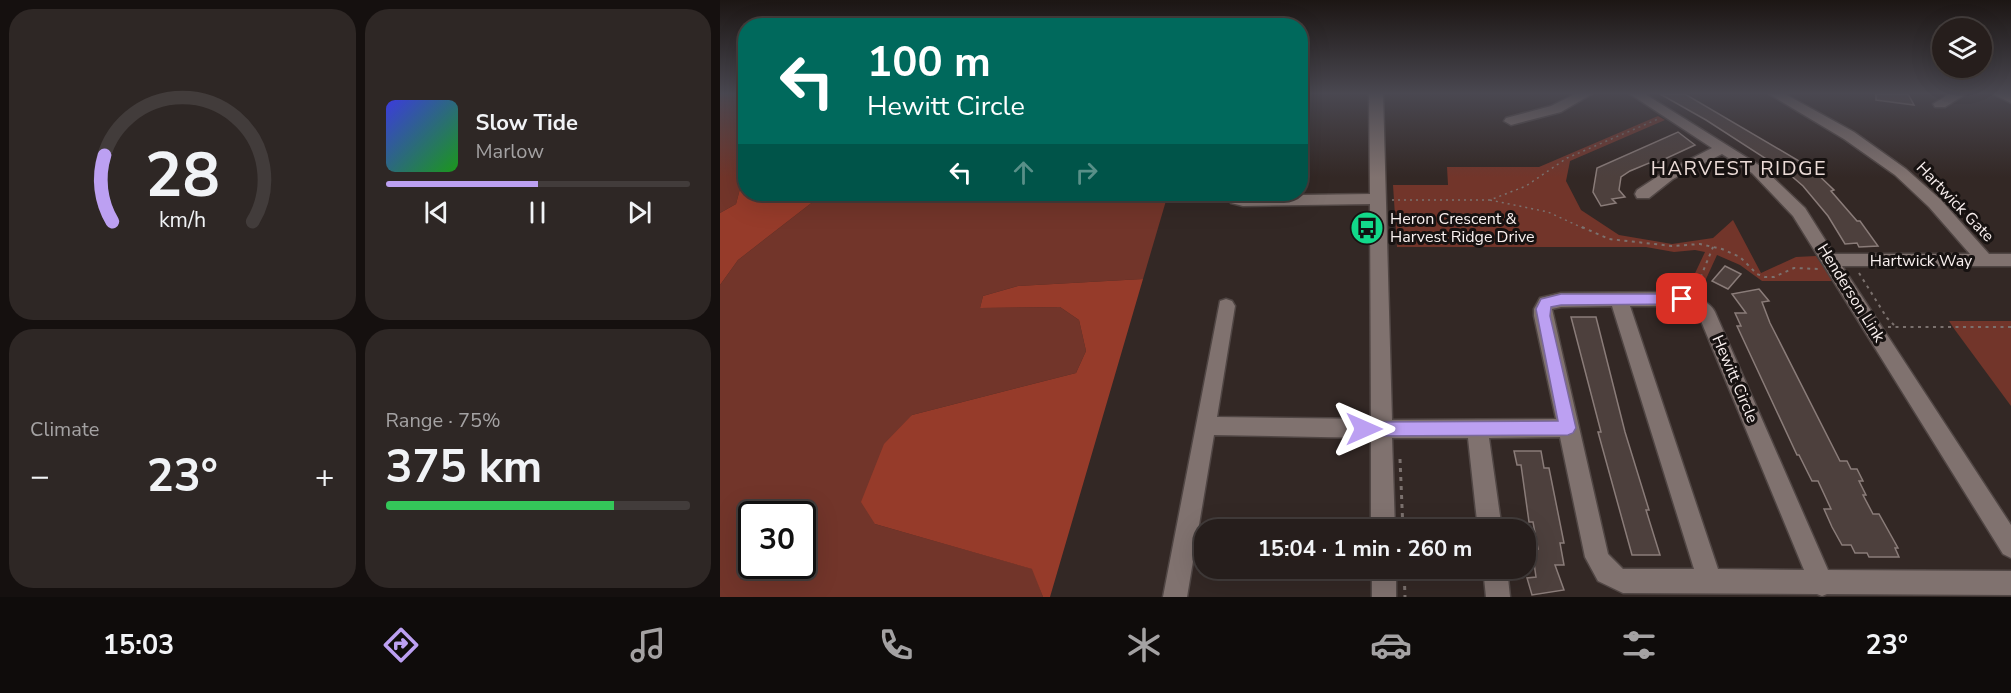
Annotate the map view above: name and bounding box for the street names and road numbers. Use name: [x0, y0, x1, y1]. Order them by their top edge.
street label: Hartwick Gate: [1911, 157, 1999, 247]
street label: Henderson Link: [1812, 239, 1891, 347]
street label: Hartwick Way: [1870, 250, 1973, 272]
street label: Hewitt Circle: [1707, 332, 1763, 426]

